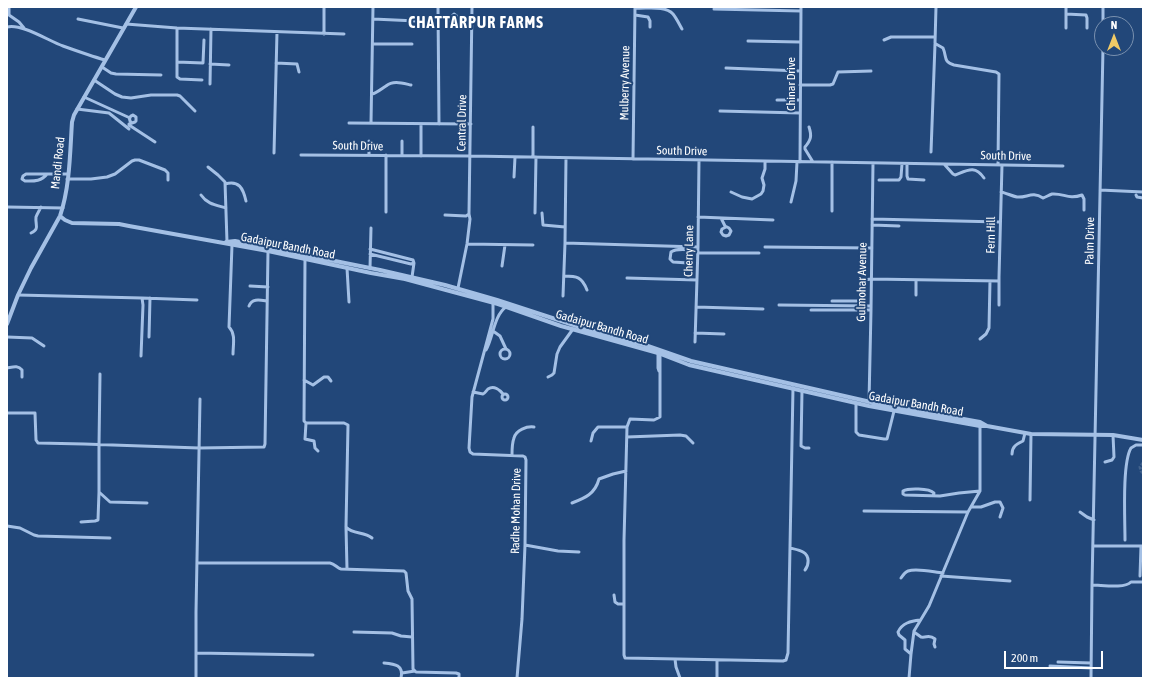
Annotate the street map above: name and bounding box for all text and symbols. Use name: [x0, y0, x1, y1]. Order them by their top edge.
district label: CHATTARPUR FARMS: [408, 13, 544, 33]
north arrow: [1094, 16, 1134, 56]
text: N: [1111, 19, 1117, 31]
street label: Mulberry Avenue: [617, 45, 633, 121]
street label: Chinar Drive: [784, 57, 798, 111]
street label: Central Drive: [454, 94, 470, 152]
street label: Mandi Road: [48, 136, 68, 190]
street label: South Drive: [333, 138, 383, 154]
street label: South Drive: [657, 143, 707, 159]
street label: South Drive: [981, 148, 1031, 164]
street label: Fern Hill: [983, 216, 999, 254]
street label: Palm Drive: [1082, 217, 1098, 265]
street label: Cherry Lane: [681, 225, 697, 277]
street label: Gadaipur Bandh Road: [240, 230, 336, 262]
street label: Gulmohar Avenue: [854, 242, 870, 322]
street label: Gadaipur Bandh Road: [554, 307, 650, 347]
street label: Gadaipur Bandh Road: [868, 389, 964, 419]
street label: Radhe Mohan Drive: [508, 468, 524, 554]
scale bar: [1006, 643, 1105, 669]
text: 200 m: [1011, 651, 1038, 665]

